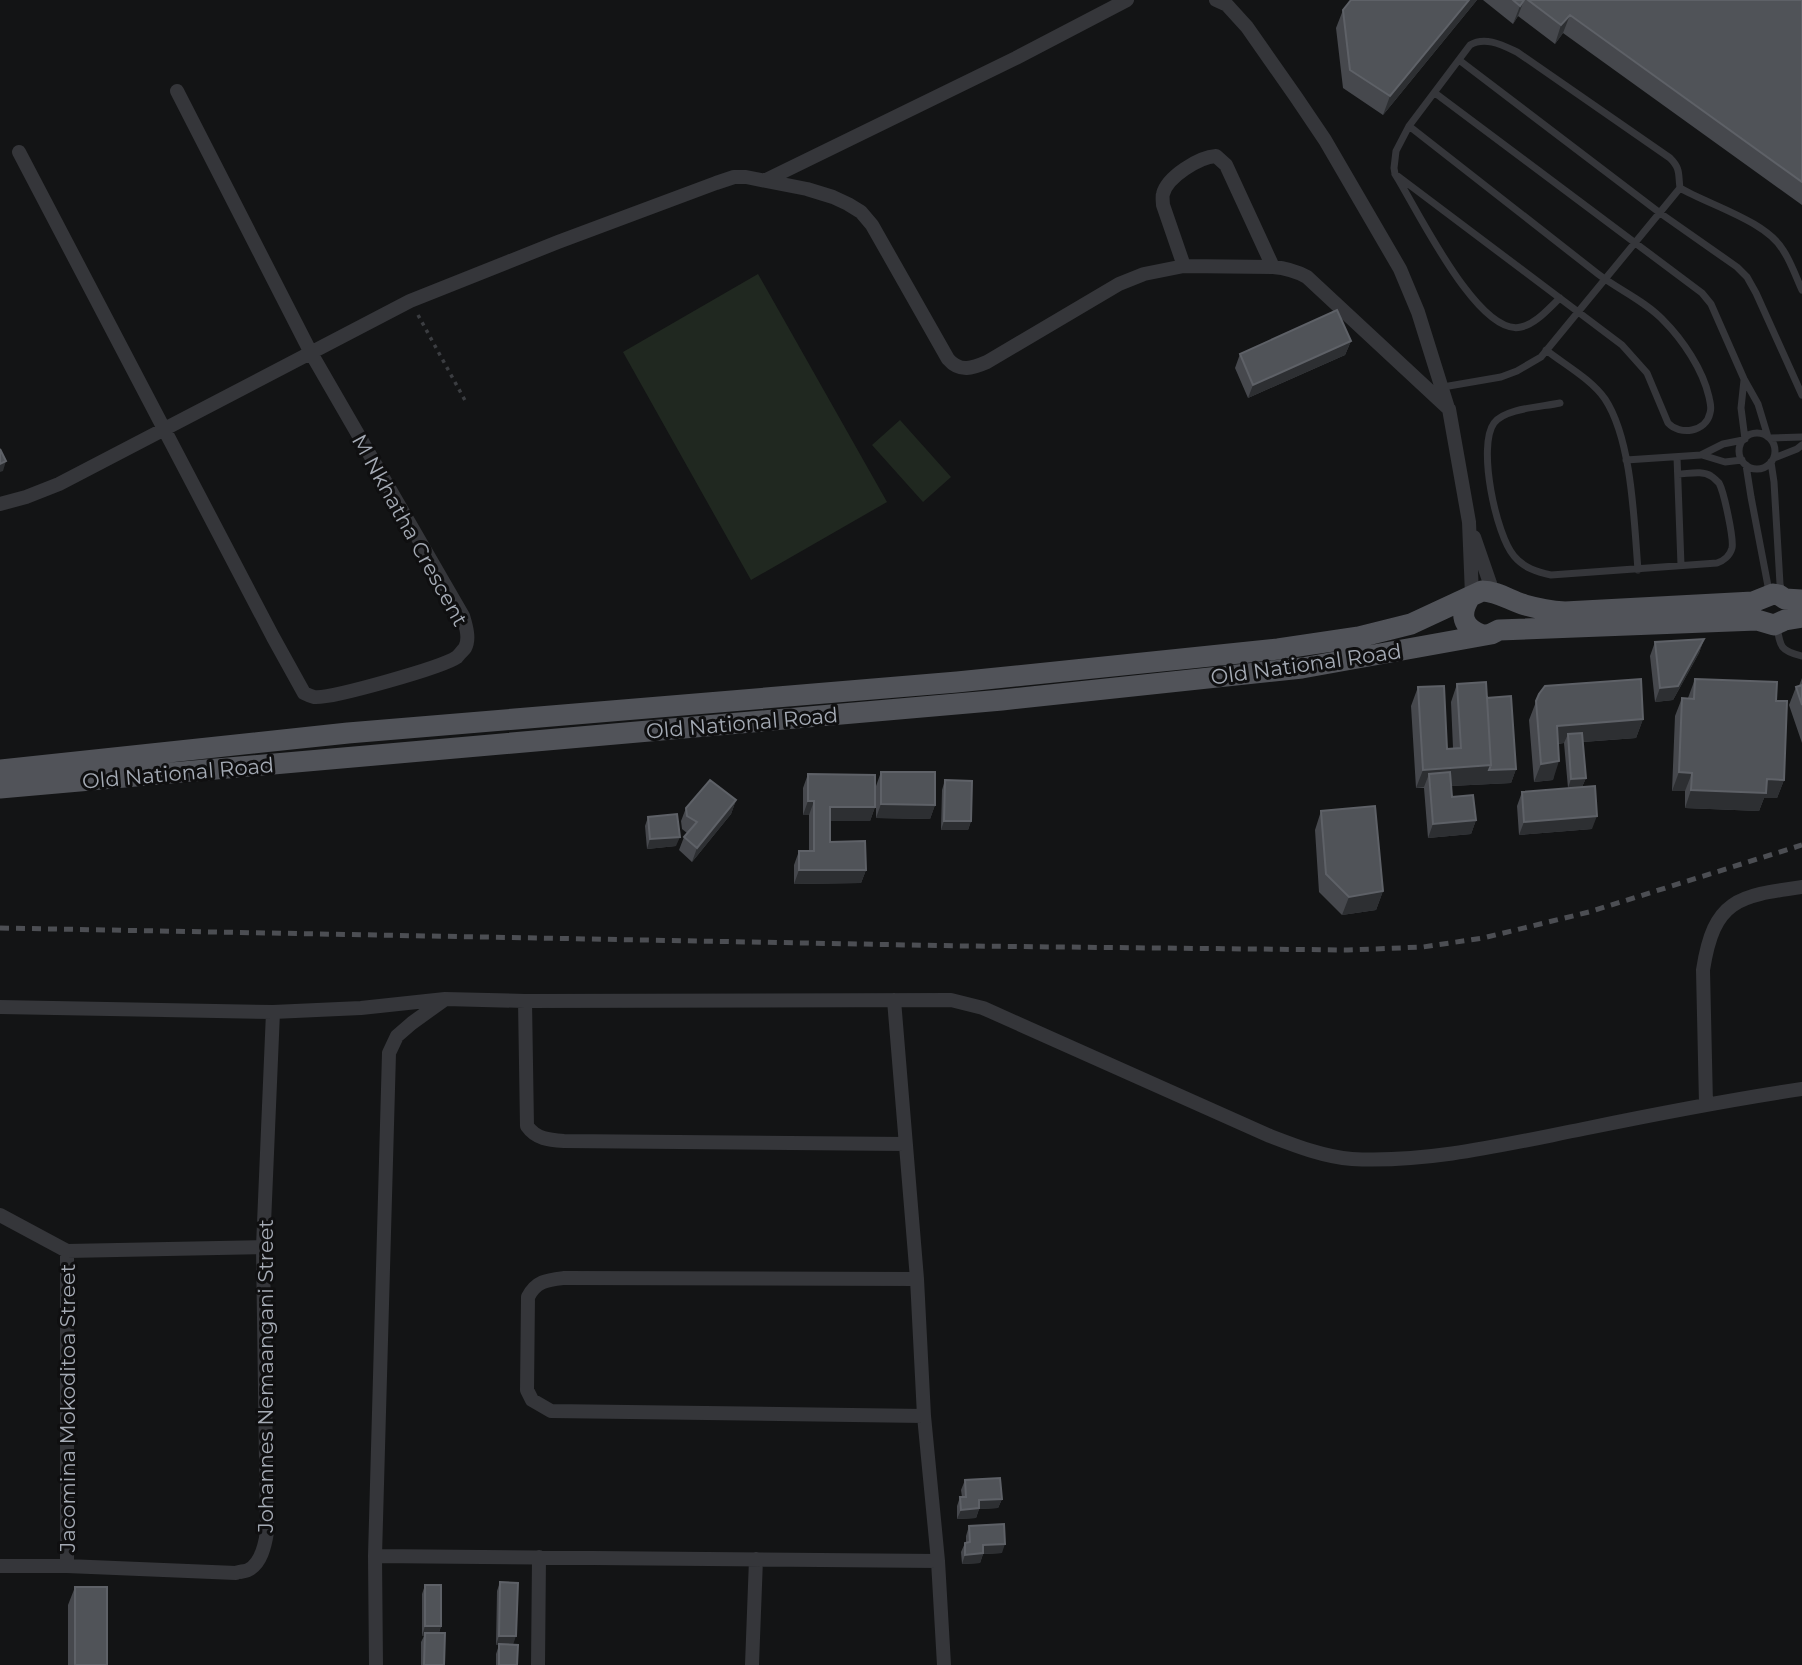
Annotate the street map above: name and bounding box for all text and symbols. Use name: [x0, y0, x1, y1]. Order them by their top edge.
street label: M Nkhatha Crescent: [347, 430, 473, 630]
street label: Old National Road: [1209, 638, 1403, 690]
street label: Old National Road: [645, 702, 839, 744]
street label: Old National Road: [81, 752, 275, 794]
street label: Johannes Nemaangani Street: [253, 1219, 278, 1534]
street label: Jacomina Mokoditoa Street: [55, 1264, 80, 1553]

